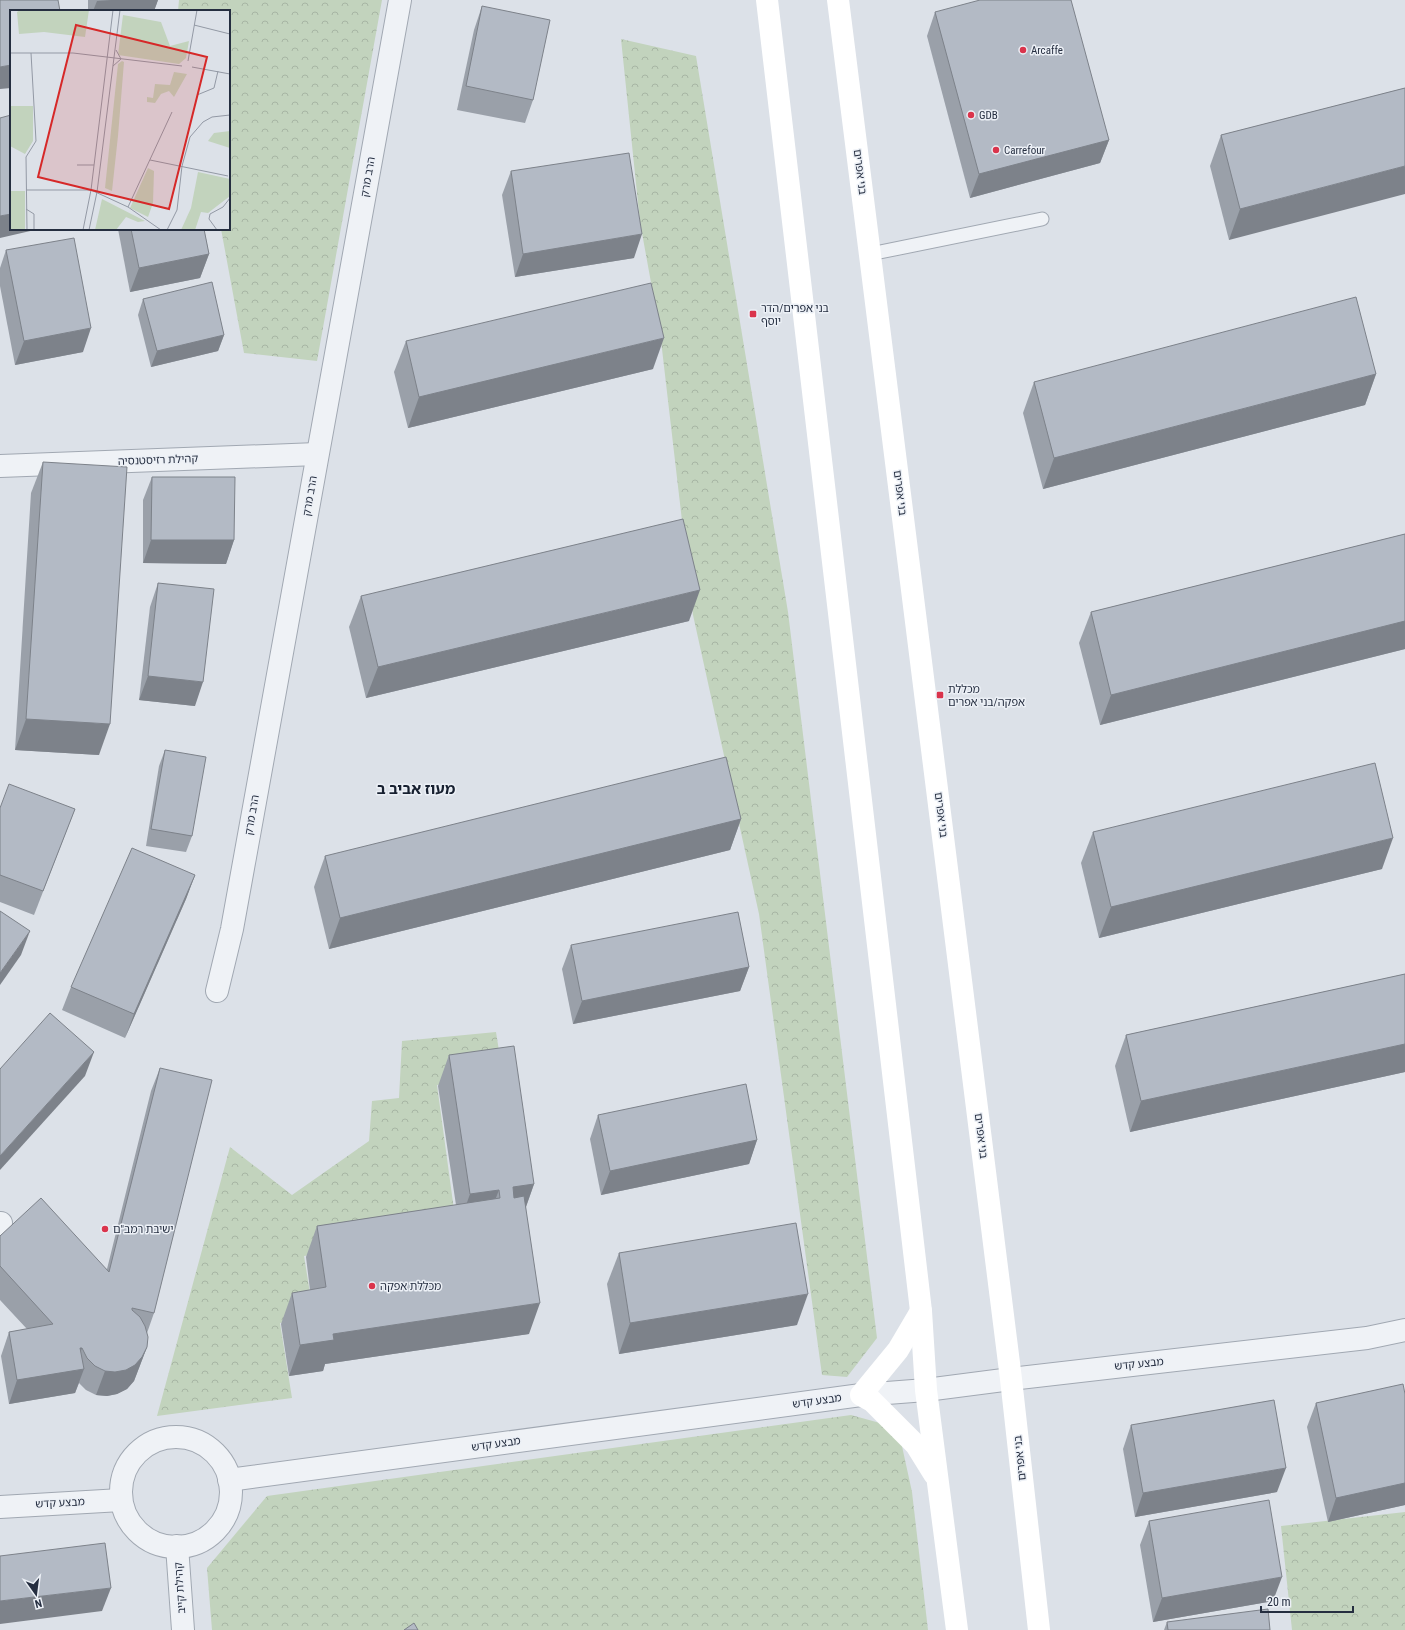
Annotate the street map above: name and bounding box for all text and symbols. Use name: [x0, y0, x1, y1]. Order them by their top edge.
inset map: [10, 10, 230, 230]
place label: Arcaffe: [1031, 44, 1063, 57]
marker: Arcaffe: [1018, 45, 1028, 55]
place label: GDB: [979, 109, 998, 122]
marker: GDB: [966, 110, 976, 120]
place label: Carrefour: [1004, 144, 1046, 157]
marker: Carrefour: [991, 145, 1001, 155]
street label: בני אפרים: [851, 149, 869, 195]
street label: הרב מרק: [358, 156, 378, 198]
place label: בני אפרים/הדר יוסף: [761, 302, 829, 328]
marker: בני אפרים/הדר יוסף: [748, 309, 758, 319]
street label: קהילת רזיסטנסיה: [118, 452, 199, 468]
street label: בני אפרים: [891, 470, 909, 516]
street label: הרב מרק: [300, 475, 320, 517]
place label: מכללת אפקה/בני אפרים: [948, 683, 1025, 709]
marker: מכללת אפקה/בני אפרים: [935, 690, 945, 700]
district label: מעוז אביב ב: [377, 780, 456, 798]
street label: בני אפרים: [932, 792, 950, 838]
street label: הרב מרק: [242, 794, 262, 836]
street label: בני אפרים: [972, 1113, 990, 1159]
place label: ישיבת רמב"ם: [113, 1223, 173, 1236]
marker: ישיבת רמב"ם: [100, 1224, 110, 1234]
place label: מכללת אפקה: [380, 1280, 441, 1293]
marker: מכללת אפקה: [367, 1281, 377, 1291]
street label: מבצע קדש: [1114, 1355, 1164, 1373]
street label: מבצע קדש: [792, 1391, 842, 1411]
street label: מבצע קדש: [471, 1434, 521, 1454]
street label: בני אפרים: [1011, 1435, 1029, 1481]
street label: מבצע קדש: [35, 1495, 85, 1511]
street label: קהילת קייב: [172, 1562, 188, 1614]
north arrow: [16, 1574, 56, 1614]
scale bar: [1261, 1588, 1353, 1614]
text: 20 m: [1267, 1595, 1291, 1609]
text: N: [33, 1596, 43, 1610]

